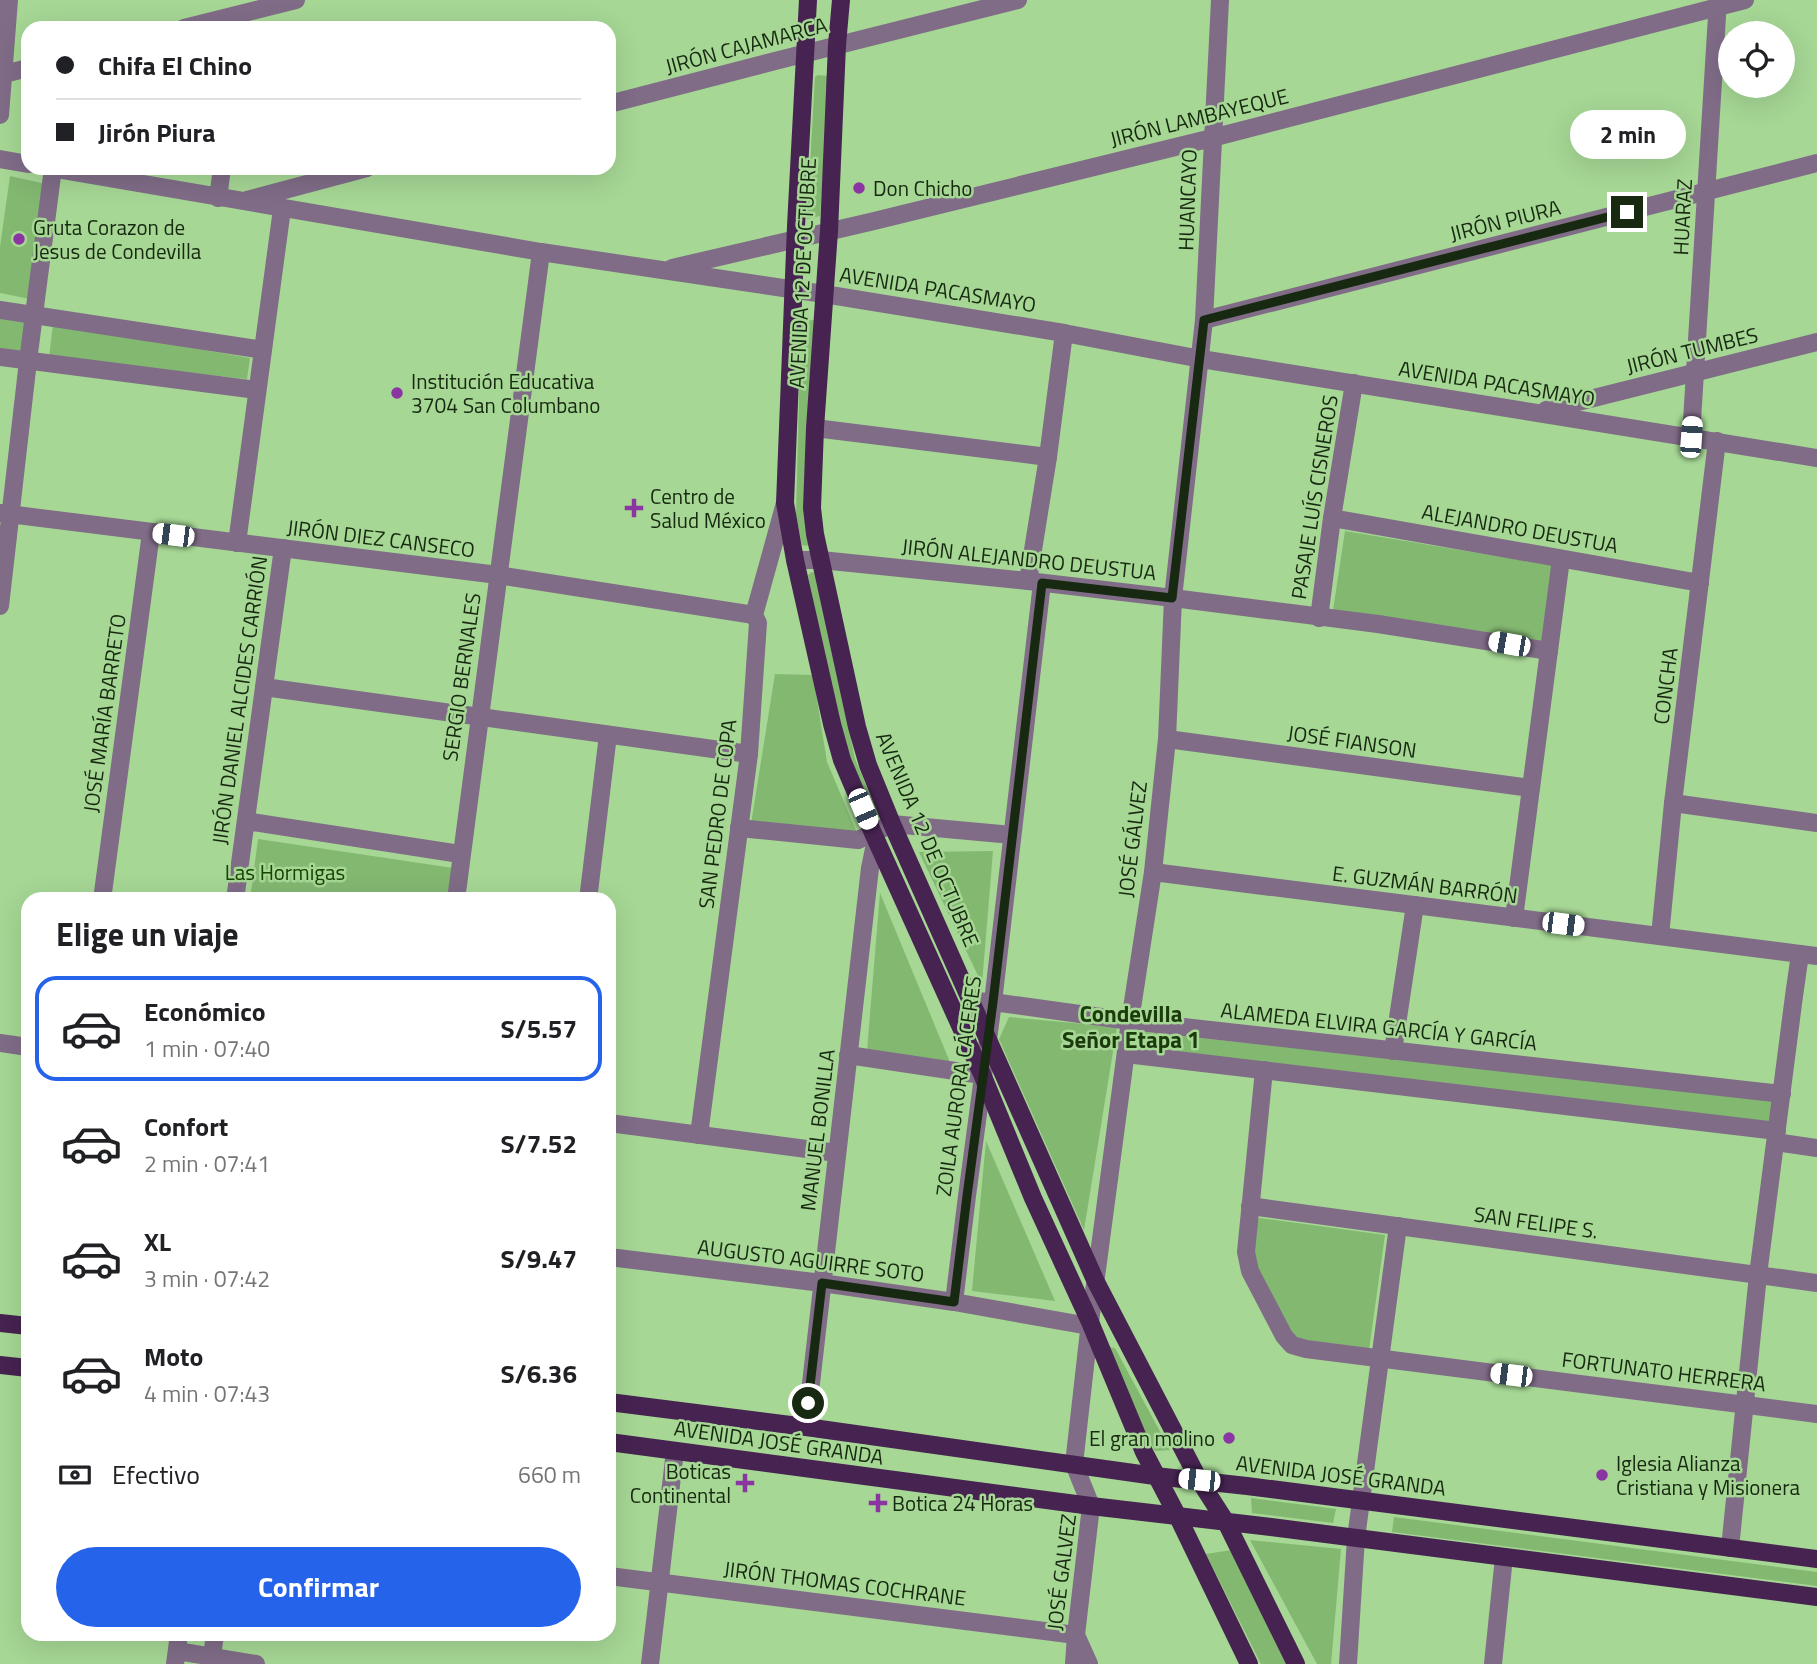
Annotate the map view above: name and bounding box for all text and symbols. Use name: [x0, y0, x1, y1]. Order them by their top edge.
street label: JIRÓN CAJAMARCA: [662, 8, 831, 82]
map controls: [1718, 21, 1795, 98]
button: locate: [1718, 21, 1795, 98]
text: Chifa El Chino: [98, 46, 252, 85]
street label: JIRÓN LAMBAYEQUE: [1106, 79, 1292, 155]
callout: 2 min: [1569, 110, 1685, 160]
text: Jirón Piura: [98, 113, 216, 152]
text: 2 min: [1600, 117, 1656, 152]
street label: HUANCAYO: [1169, 149, 1205, 251]
street label: AVENIDA 12 DE OCTUBRE: [780, 157, 824, 389]
place label: Don Chicho: [873, 172, 972, 204]
street label: HUARAZ: [1664, 178, 1700, 256]
marker: Don Chicho: [851, 180, 867, 196]
street label: JIRÓN PIURA: [1446, 191, 1564, 249]
route end: [1611, 196, 1643, 228]
place label: Gruta Corazon de Jesus de Condevilla: [33, 211, 202, 267]
marker: Gruta Corazon de Jesus de Condevilla: [11, 231, 27, 247]
street label: AVENIDA PACASMAYO: [837, 258, 1039, 320]
street label: JIRÓN TUMBES: [1623, 318, 1761, 382]
street label: AVENIDA PACASMAYO: [1396, 352, 1598, 414]
place label: Institución Educativa 3704 San Columbano: [411, 365, 600, 421]
marker: Institución Educativa 3704 San Columbano: [389, 385, 405, 401]
street label: PASAJE LUÍS CISNEROS: [1282, 393, 1346, 601]
car: [1680, 415, 1703, 459]
place label: Centro de Salud México: [650, 480, 766, 536]
street label: ALEJANDRO DEUSTUA: [1419, 495, 1621, 561]
marker: Centro de Salud México: [624, 498, 644, 518]
street label: JIRÓN DIEZ CANSECO: [285, 511, 477, 565]
car: [151, 522, 196, 548]
street label: JIRÓN ALEJANDRO DEUSTUA: [900, 530, 1158, 588]
street label: JIRÓN DANIEL ALCIDES CARRIÓN: [203, 554, 275, 846]
street label: SERGIO BERNALES: [433, 591, 489, 763]
street label: JOSÉ MARÍA BARRETO: [74, 612, 134, 814]
car: [1487, 630, 1532, 658]
street label: CONCHA: [1644, 645, 1686, 726]
street label: JOSÉ FIANSON: [1285, 716, 1419, 766]
street label: SAN PEDRO DE COPA: [689, 717, 745, 911]
street label: AVENIDA 12 DE OCTUBRE: [868, 727, 988, 951]
street label: JOSÉ GÁLVEZ: [1109, 779, 1155, 899]
car: [846, 786, 881, 832]
park label: Las Hormigas: [225, 856, 345, 888]
street label: E. GUZMÁN BARRÓN: [1330, 857, 1520, 911]
text: Elige un viaje: [56, 910, 239, 958]
car: [1541, 911, 1586, 937]
street label: ZOILA AURORA CÁCERES: [927, 974, 989, 1198]
text: Económico: [144, 992, 266, 1031]
street label: ALAMEDA ELVIRA GARCÍA Y GARCÍA: [1219, 993, 1539, 1059]
district label: Condevilla Señor Etapa 1: [1062, 996, 1200, 1057]
icon: car: [60, 997, 123, 1060]
text: S/5.57: [500, 1009, 577, 1048]
text: 1 min · 07:40: [144, 1031, 270, 1066]
street label: MANUEL BONILLA: [791, 1047, 843, 1213]
text: Confort: [144, 1107, 228, 1146]
icon: car: [60, 1112, 123, 1175]
text: S/7.52: [500, 1124, 577, 1163]
text: 2 min · 07:41: [144, 1146, 270, 1181]
street label: SAN FELIPE S.: [1472, 1197, 1600, 1247]
text: XL: [144, 1222, 171, 1261]
icon: car: [60, 1227, 123, 1290]
street label: AUGUSTO AGUIRRE SOTO: [696, 1230, 926, 1290]
text: S/9.47: [500, 1239, 577, 1278]
text: 3 min · 07:42: [144, 1261, 270, 1296]
text: Moto: [144, 1337, 203, 1376]
icon: car: [60, 1342, 123, 1405]
street label: FORTUNATO HERRERA: [1560, 1343, 1768, 1399]
text: S/6.36: [500, 1354, 577, 1393]
car: [1489, 1362, 1534, 1388]
text: 4 min · 07:43: [144, 1376, 270, 1411]
route start: [792, 1387, 824, 1419]
street label: AVENIDA JOSÉ GRANDA: [672, 1411, 886, 1473]
place label: El gran molino: [1089, 1422, 1215, 1454]
marker: El gran molino: [1221, 1430, 1237, 1446]
street label: AVENIDA JOSÉ GRANDA: [1234, 1446, 1448, 1504]
place label: Iglesia Alianza Cristiana y Misionera: [1616, 1447, 1800, 1503]
text: Efectivo: [112, 1455, 200, 1494]
place label: Boticas Continental: [630, 1455, 731, 1511]
icon: cash: [56, 1456, 94, 1494]
text: 660 m: [518, 1457, 581, 1492]
car: [1178, 1467, 1221, 1493]
marker: Iglesia Alianza Cristiana y Misionera: [1594, 1467, 1610, 1483]
marker: Boticas Continental: [737, 1475, 753, 1491]
place label: Botica 24 Horas: [892, 1487, 1033, 1519]
marker: Botica 24 Horas: [870, 1495, 886, 1511]
street label: JOSÉ GALVEZ: [1038, 1512, 1084, 1632]
button: Confirmar: [56, 1547, 581, 1627]
street label: JIRÓN THOMAS COCHRANE: [722, 1552, 968, 1614]

